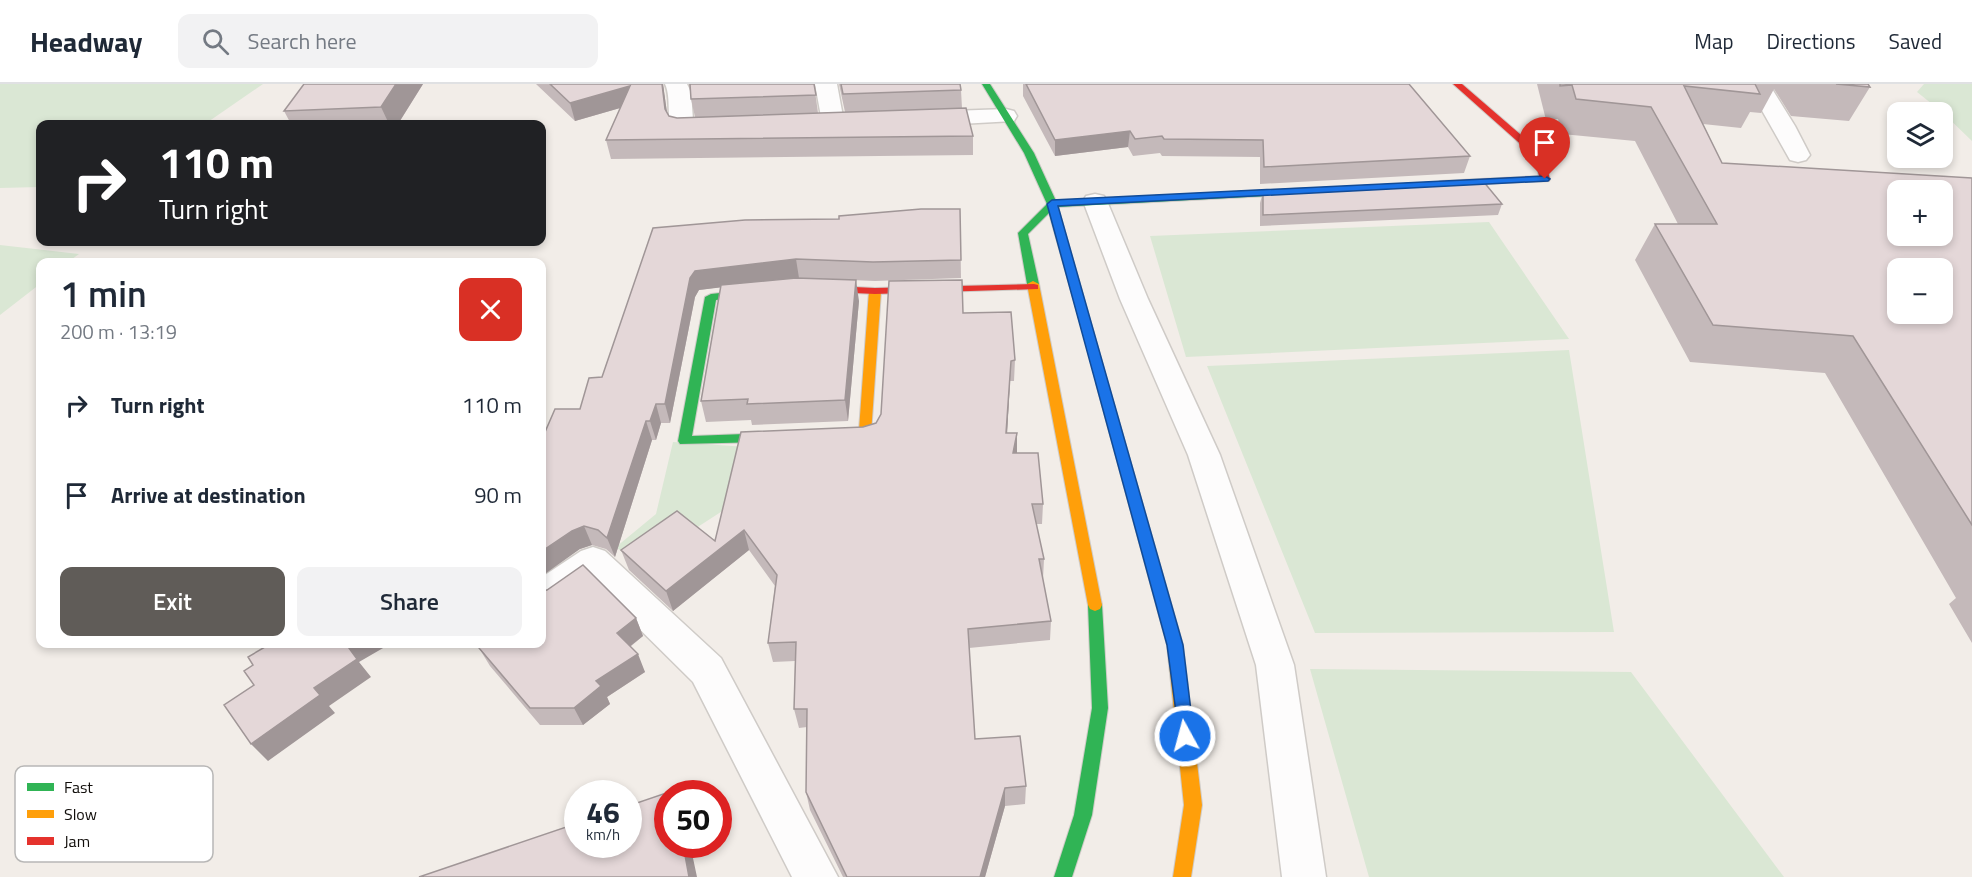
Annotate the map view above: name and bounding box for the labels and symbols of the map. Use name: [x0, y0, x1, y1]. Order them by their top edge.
pin: [1519, 117, 1570, 179]
position arrow: [1153, 704, 1217, 768]
legend: [15, 766, 213, 862]
text: Fast: [64, 775, 93, 799]
speed limit sign: 50: [654, 780, 732, 858]
text: Slow: [64, 802, 97, 826]
text: Jam: [64, 829, 90, 853]

